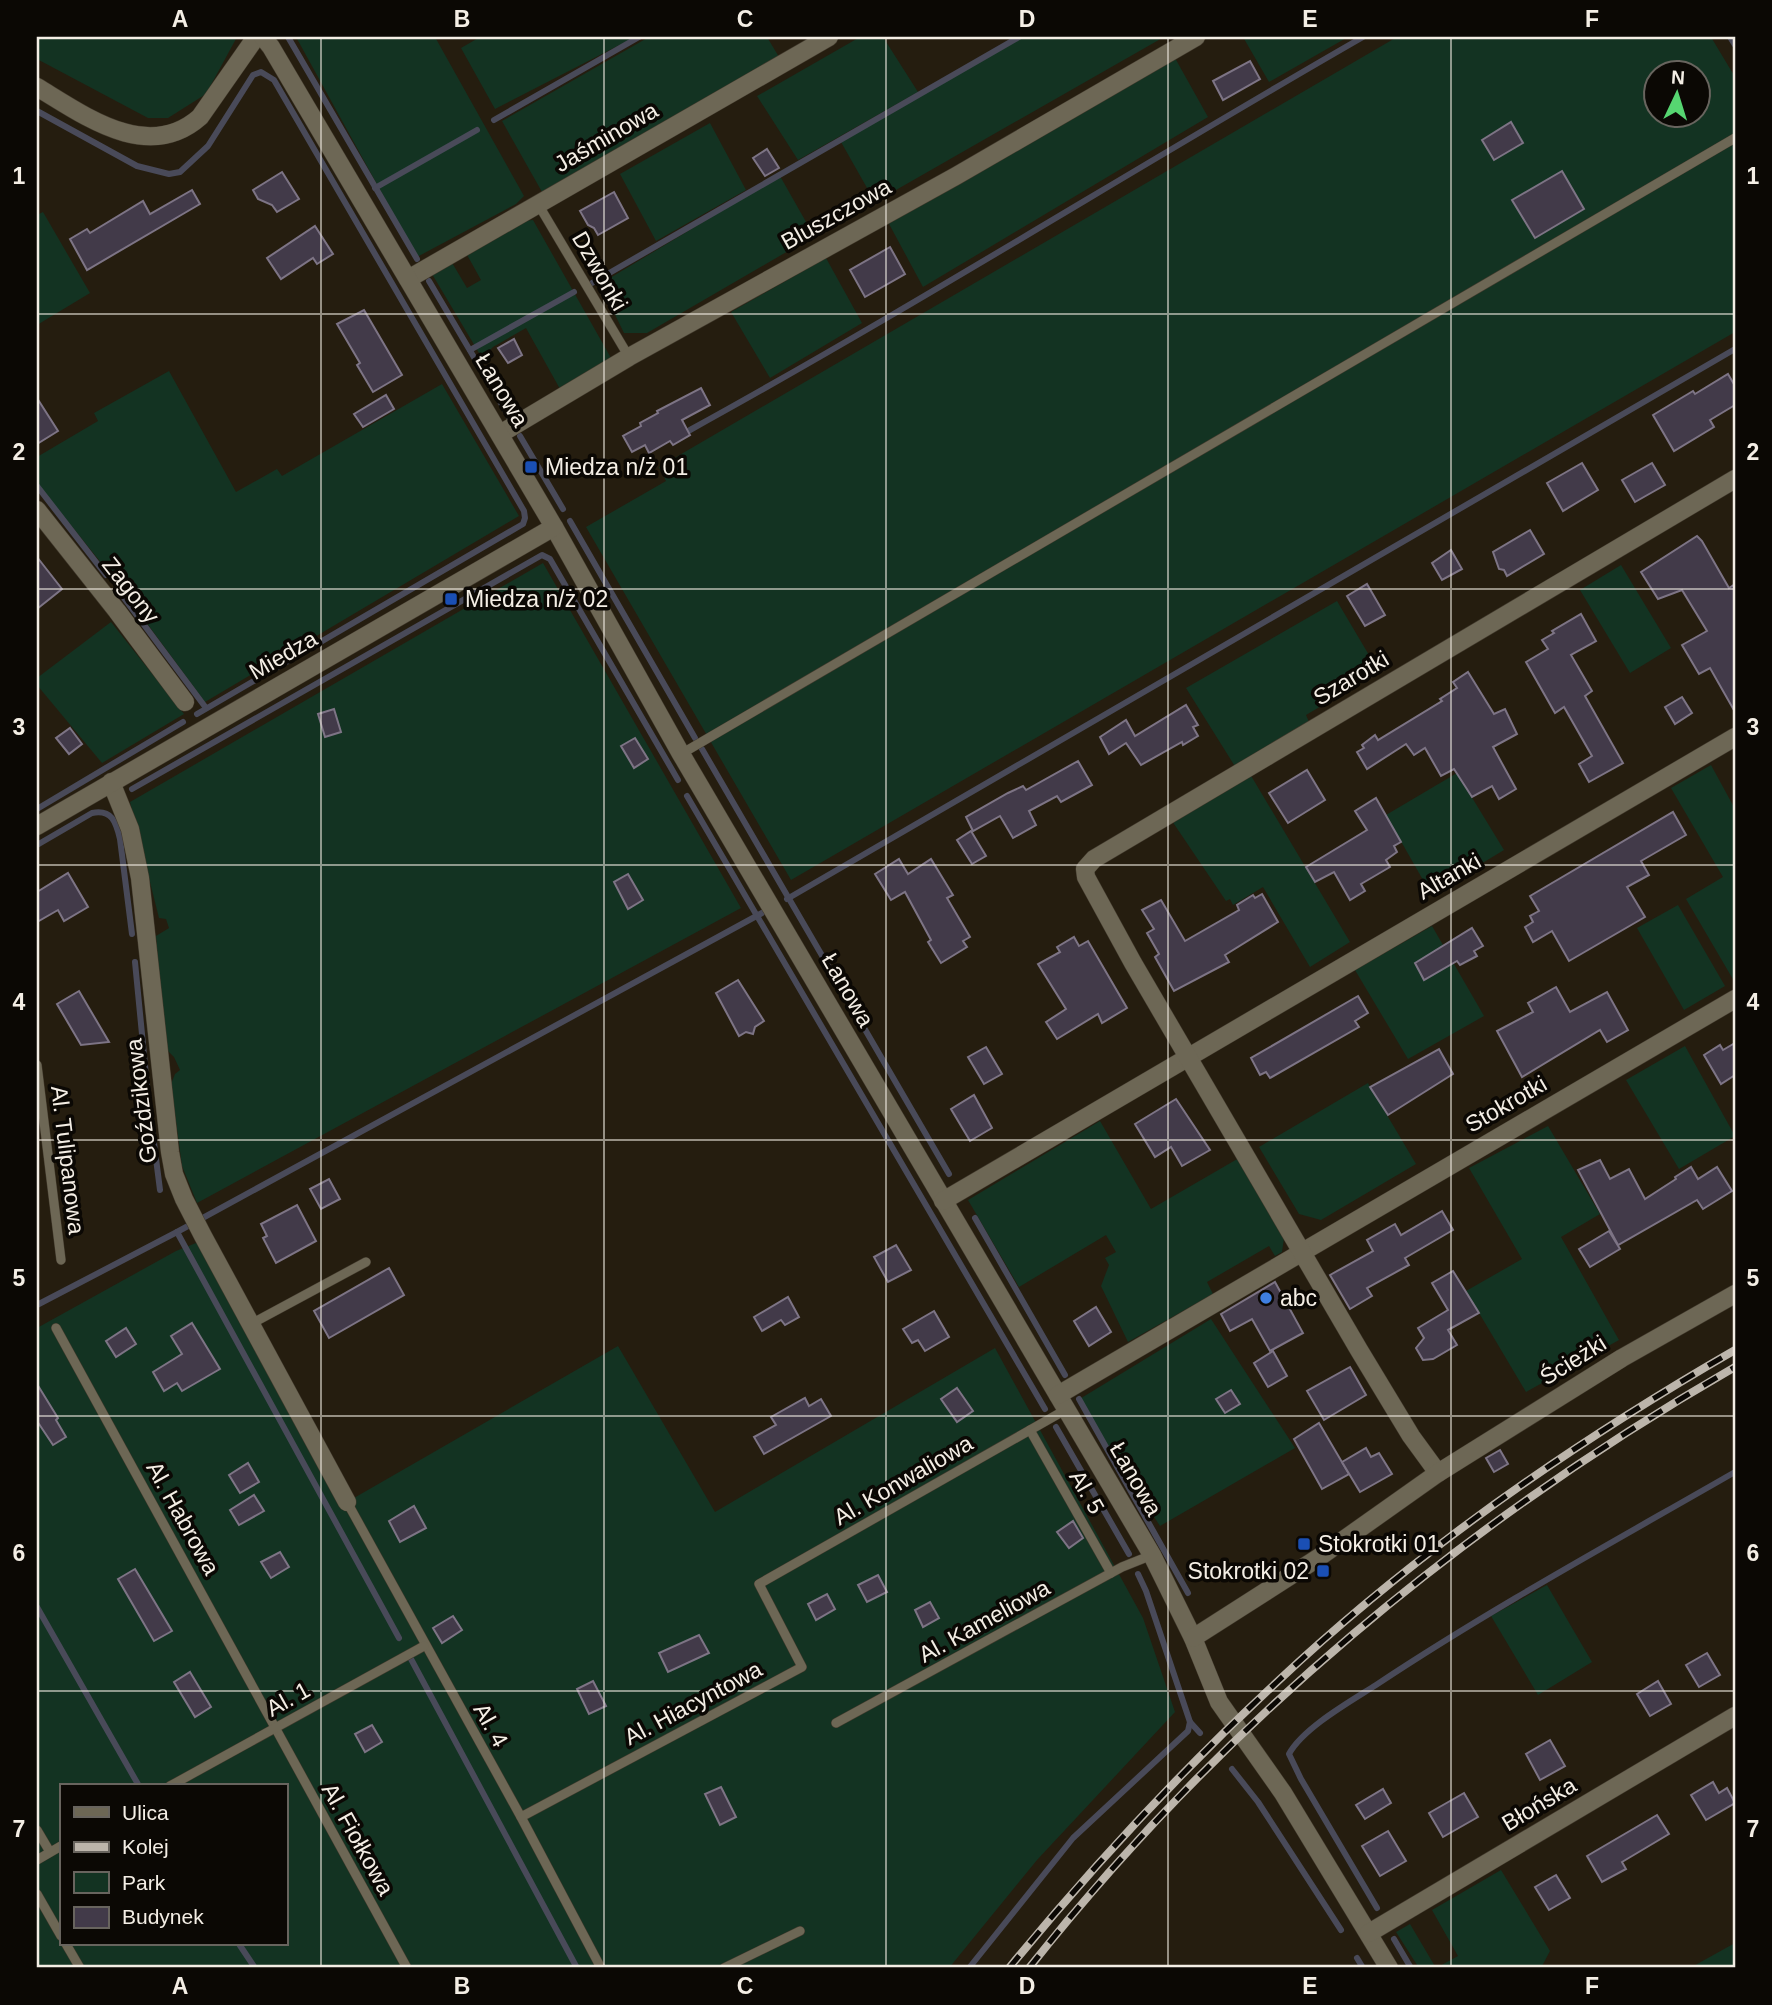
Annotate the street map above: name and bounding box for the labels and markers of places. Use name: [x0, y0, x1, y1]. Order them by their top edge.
place label: Miedza n/ż 01: [545, 454, 688, 480]
marker: Miedza n/ż 01: [523, 459, 539, 475]
place label: Miedza n/ż 02: [465, 586, 608, 612]
marker: Miedza n/ż 02: [443, 591, 459, 607]
place label: abc: [1280, 1285, 1317, 1311]
marker: abc: [1258, 1290, 1274, 1306]
place label: Stokrotki 01: [1318, 1531, 1439, 1557]
marker: Stokrotki 01: [1296, 1536, 1312, 1552]
place label: Stokrotki 02: [1188, 1558, 1309, 1584]
marker: Stokrotki 02: [1315, 1563, 1331, 1579]

